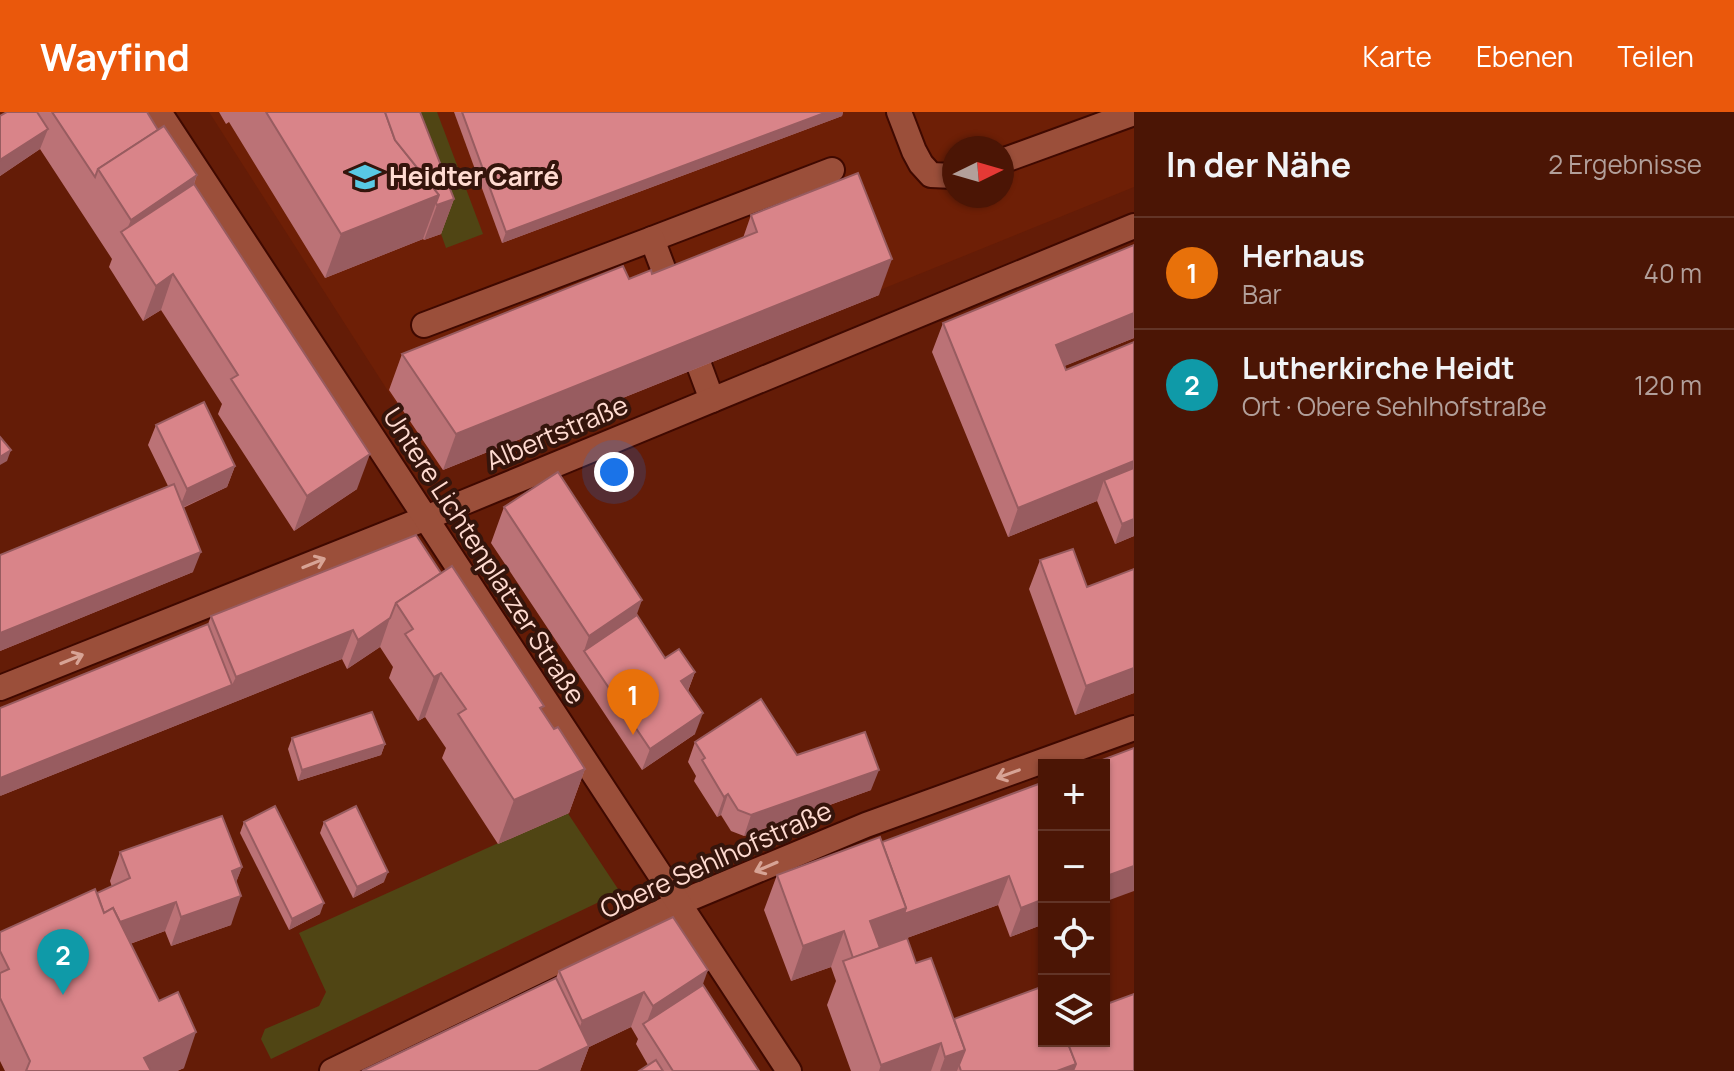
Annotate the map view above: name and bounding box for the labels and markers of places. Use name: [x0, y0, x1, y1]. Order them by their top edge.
place label: Heidter Carré: [389, 158, 559, 194]
school or university icon: Heidter Carré: [348, 160, 382, 194]
pin: 1: [607, 669, 659, 735]
pin: 2: [37, 929, 89, 995]

